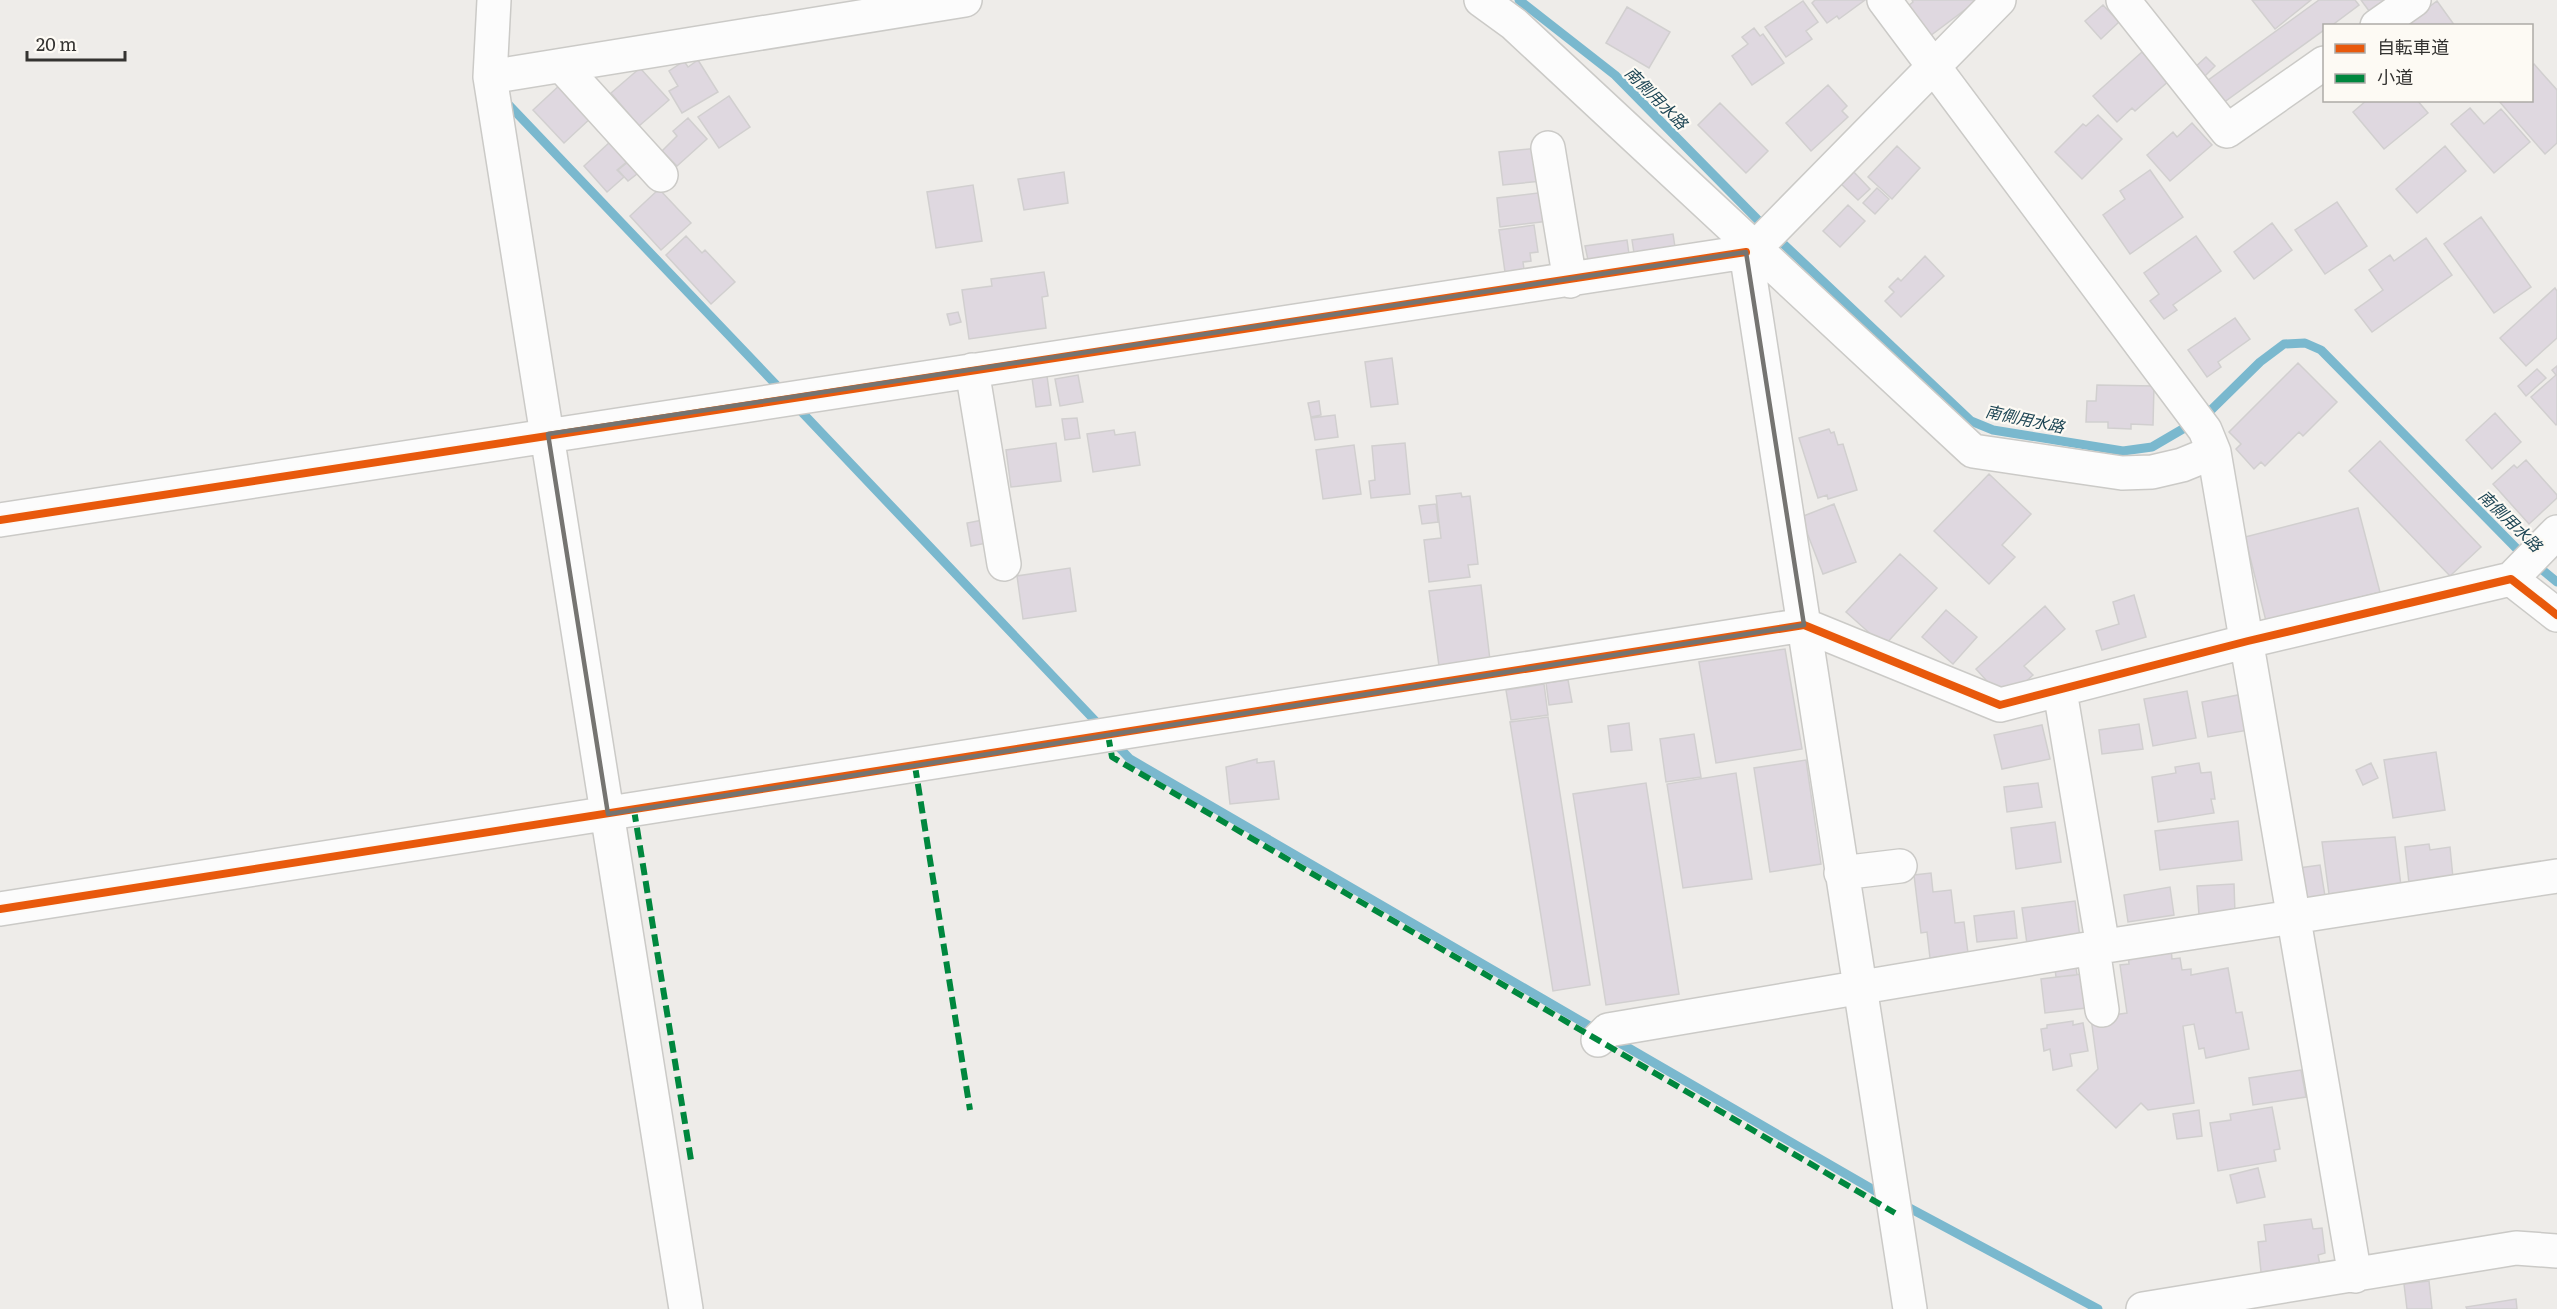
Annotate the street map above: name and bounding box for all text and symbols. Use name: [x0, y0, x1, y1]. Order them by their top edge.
scale bar: [27, 24, 124, 62]
legend: [2323, 24, 2533, 102]
text: 20 m: [36, 30, 77, 57]
text: 自転車道: [2377, 33, 2449, 60]
water label: 南側用水路: [1620, 60, 1695, 135]
text: 小道: [2377, 63, 2413, 90]
water label: 南側用水路: [1983, 398, 2069, 438]
water label: 南側用水路: [2474, 484, 2550, 558]

